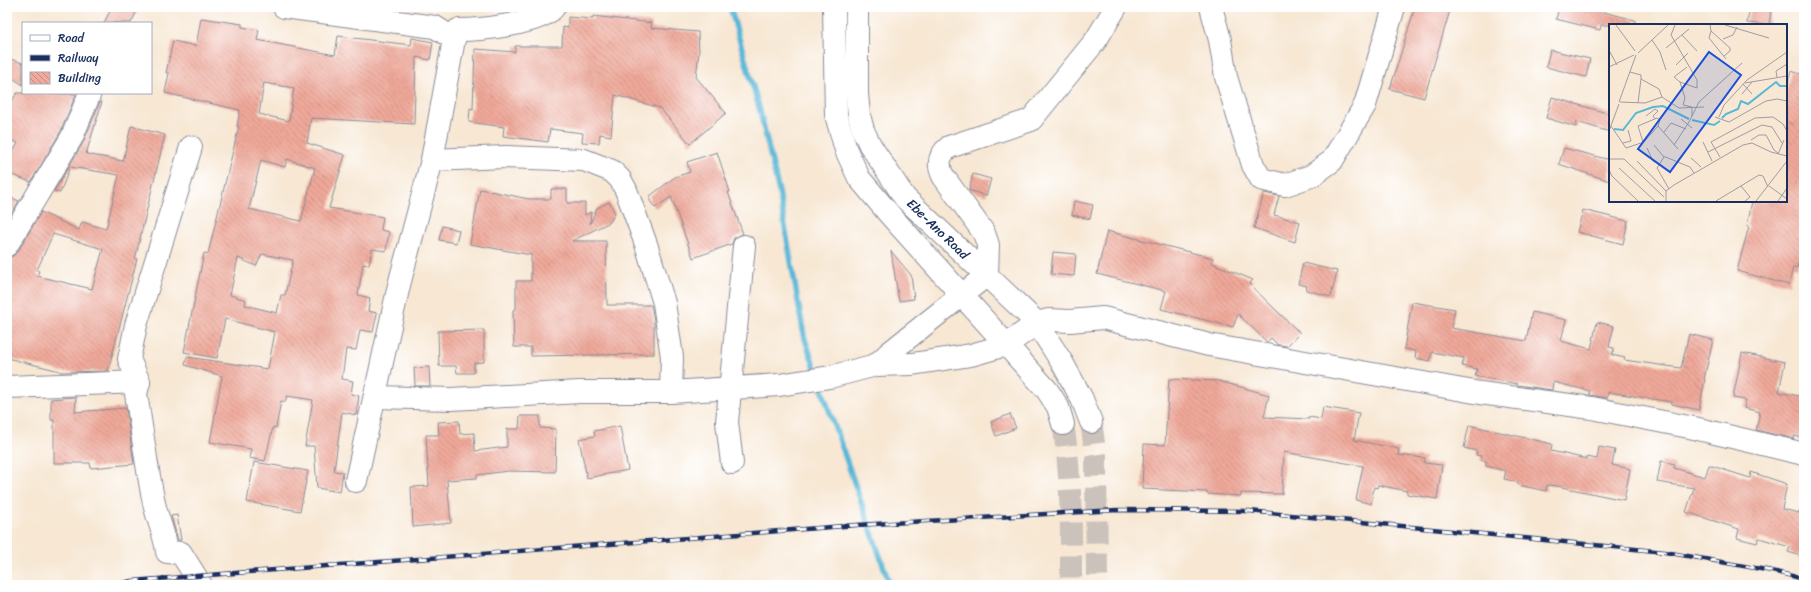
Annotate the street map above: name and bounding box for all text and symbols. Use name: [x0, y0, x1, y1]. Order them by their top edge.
legend: [22, 22, 152, 94]
inset map: [1609, 24, 1787, 202]
text: Road: [58, 27, 85, 49]
text: Railway: [58, 47, 99, 69]
text: Building: [58, 67, 101, 89]
street label: Ebe-Ano Road: [901, 193, 976, 266]

